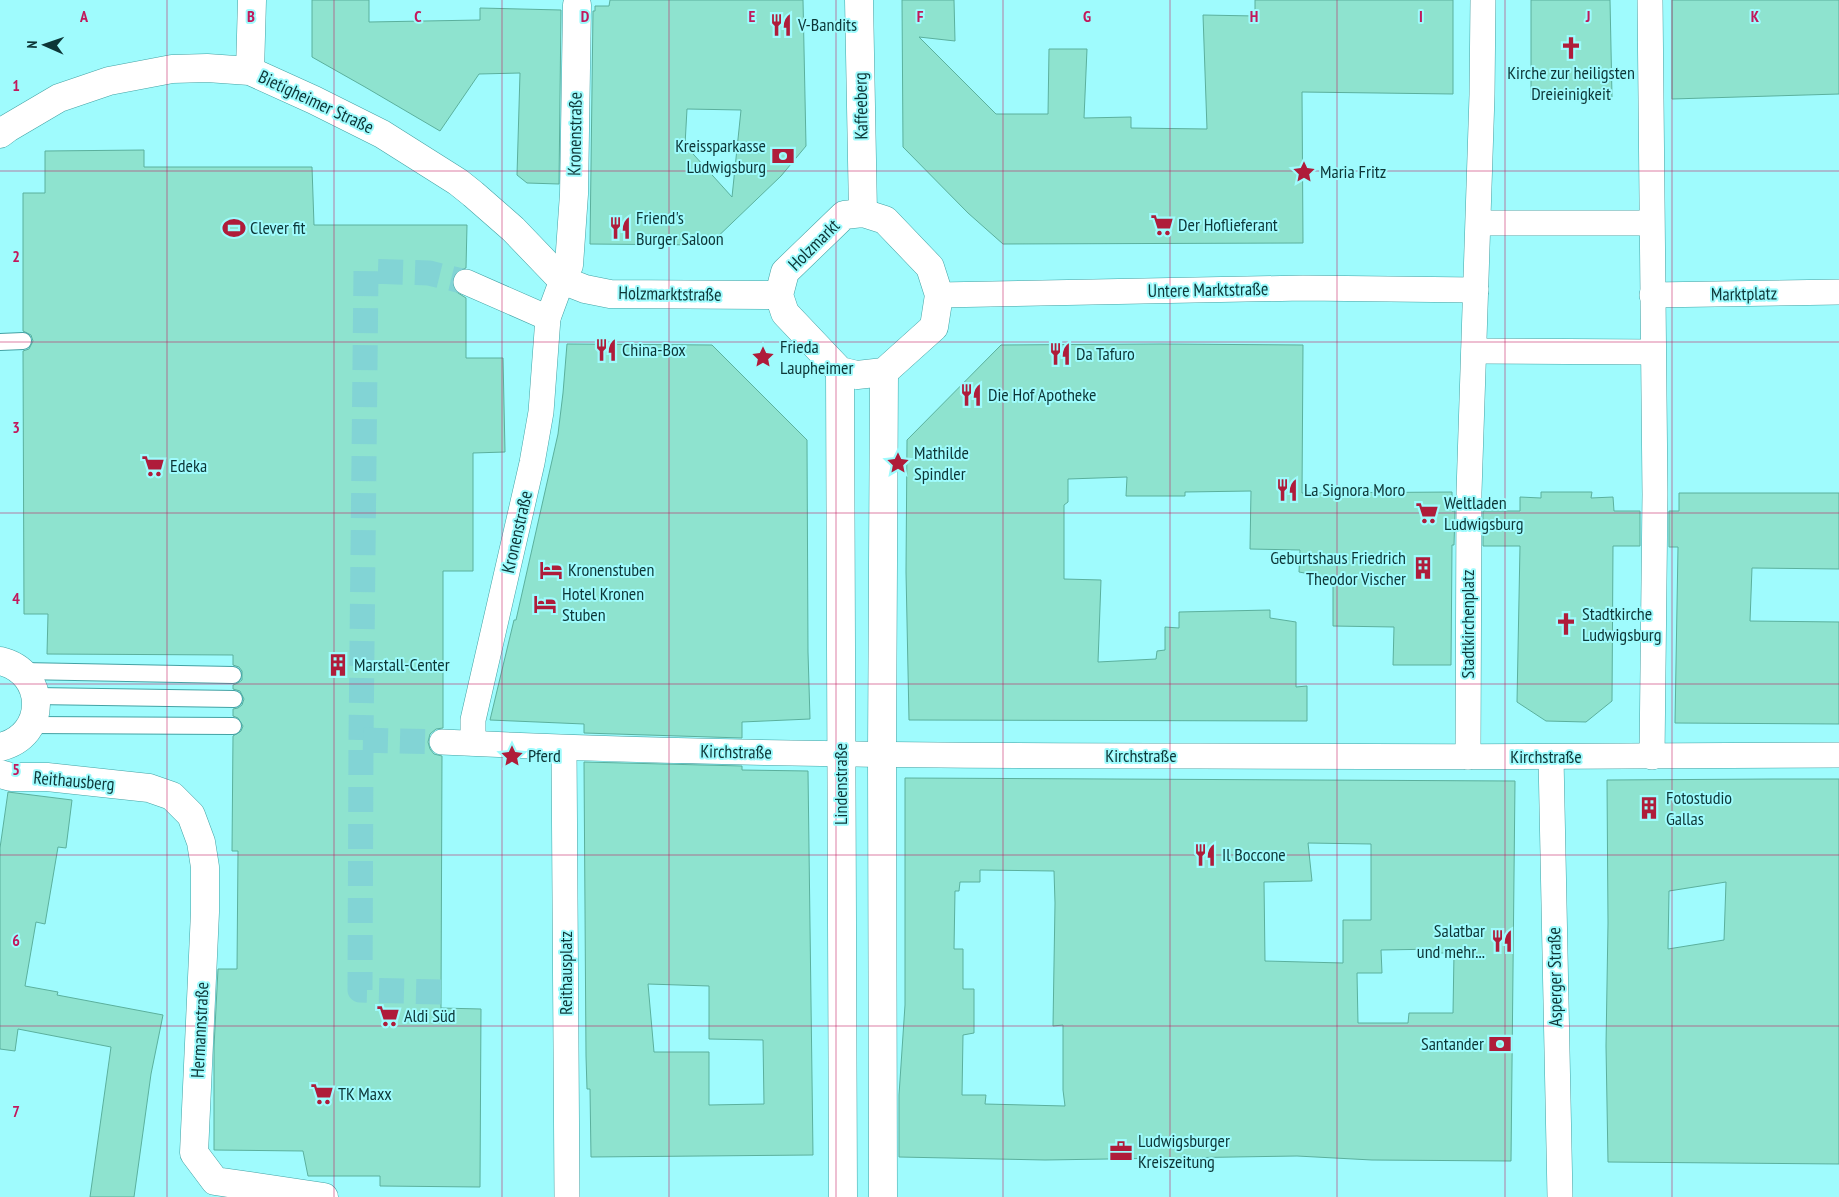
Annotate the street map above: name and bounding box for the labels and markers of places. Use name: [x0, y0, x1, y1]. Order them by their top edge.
restaurant icon: V-Bandits: [768, 12, 794, 38]
place label: V-Bandits: [797, 13, 857, 36]
church icon: Kirche zur heiligsten Dreieinigkeit: [1558, 35, 1584, 61]
place label: Kirche zur heiligsten Dreieinigkeit: [1507, 61, 1635, 105]
place label: Kreissparkasse Ludwigsburg: [675, 134, 766, 178]
bank icon: Kreissparkasse Ludwigsburg: [770, 143, 796, 169]
place icon: Maria Fritz: [1291, 159, 1317, 185]
place label: Maria Fritz: [1320, 160, 1386, 183]
place label: Friend's Burger Saloon: [636, 206, 724, 250]
supermarket icon: Der Hoflieferant: [1149, 212, 1175, 238]
place label: Der Hoflieferant: [1178, 213, 1278, 236]
sports icon: Clever fit: [221, 215, 247, 241]
restaurant icon: Friend's Burger Saloon: [607, 215, 633, 241]
place label: Clever fit: [250, 216, 306, 239]
place label: Frieda Laupheimer: [780, 335, 853, 379]
restaurant icon: China-Box: [593, 337, 619, 363]
place label: China-Box: [622, 338, 686, 361]
restaurant icon: Da Tafuro: [1047, 341, 1073, 367]
place label: Da Tafuro: [1076, 342, 1135, 365]
place icon: Frieda Laupheimer: [750, 344, 776, 370]
restaurant icon: Die Hof Apotheke: [958, 382, 984, 408]
place label: Die Hof Apotheke: [988, 383, 1096, 406]
place label: Mathilde Spindler: [914, 441, 969, 485]
place icon: Mathilde Spindler: [885, 450, 911, 476]
supermarket icon: Edeka: [140, 453, 166, 479]
place label: Edeka: [170, 454, 207, 477]
restaurant icon: La Signora Moro: [1274, 477, 1300, 503]
place label: La Signora Moro: [1304, 478, 1405, 501]
place label: Weltladen Ludwigsburg: [1444, 491, 1524, 535]
supermarket icon: Weltladen Ludwigsburg: [1414, 500, 1440, 526]
place label: Geburtshaus Friedrich Theodor Vischer: [1270, 546, 1406, 590]
building icon: Geburtshaus Friedrich Theodor Vischer: [1410, 555, 1436, 581]
hotel icon: Kronenstuben: [538, 557, 564, 583]
place label: Kronenstuben: [568, 558, 654, 581]
place label: Hotel Kronen Stuben: [562, 582, 644, 626]
hotel icon: Hotel Kronen Stuben: [532, 591, 558, 617]
place label: Stadtkirche Ludwigsburg: [1582, 602, 1662, 646]
church icon: Stadtkirche Ludwigsburg: [1553, 611, 1579, 637]
building icon: Marstall-Center: [325, 652, 351, 678]
place label: Marstall-Center: [354, 653, 450, 676]
place icon: Pferd: [499, 743, 525, 769]
place label: Pferd: [528, 744, 561, 767]
place label: Fotostudio Gallas: [1666, 786, 1732, 830]
building icon: Fotostudio Gallas: [1636, 795, 1662, 821]
restaurant icon: Il Boccone: [1192, 842, 1218, 868]
place label: Il Boccone: [1222, 843, 1286, 866]
place label: Salatbar und mehr...: [1417, 919, 1485, 963]
restaurant icon: Salatbar und mehr...: [1489, 928, 1515, 954]
supermarket icon: Aldi Süd: [375, 1003, 401, 1029]
place label: Aldi Süd: [404, 1004, 456, 1027]
bank icon: Santander: [1487, 1031, 1513, 1057]
place label: Santander: [1421, 1032, 1484, 1055]
supermarket icon: TK Maxx: [309, 1081, 335, 1107]
place label: TK Maxx: [338, 1082, 392, 1105]
place label: Ludwigsburger Kreiszeitung: [1138, 1129, 1230, 1173]
office icon: Ludwigsburger Kreiszeitung: [1108, 1138, 1134, 1164]

